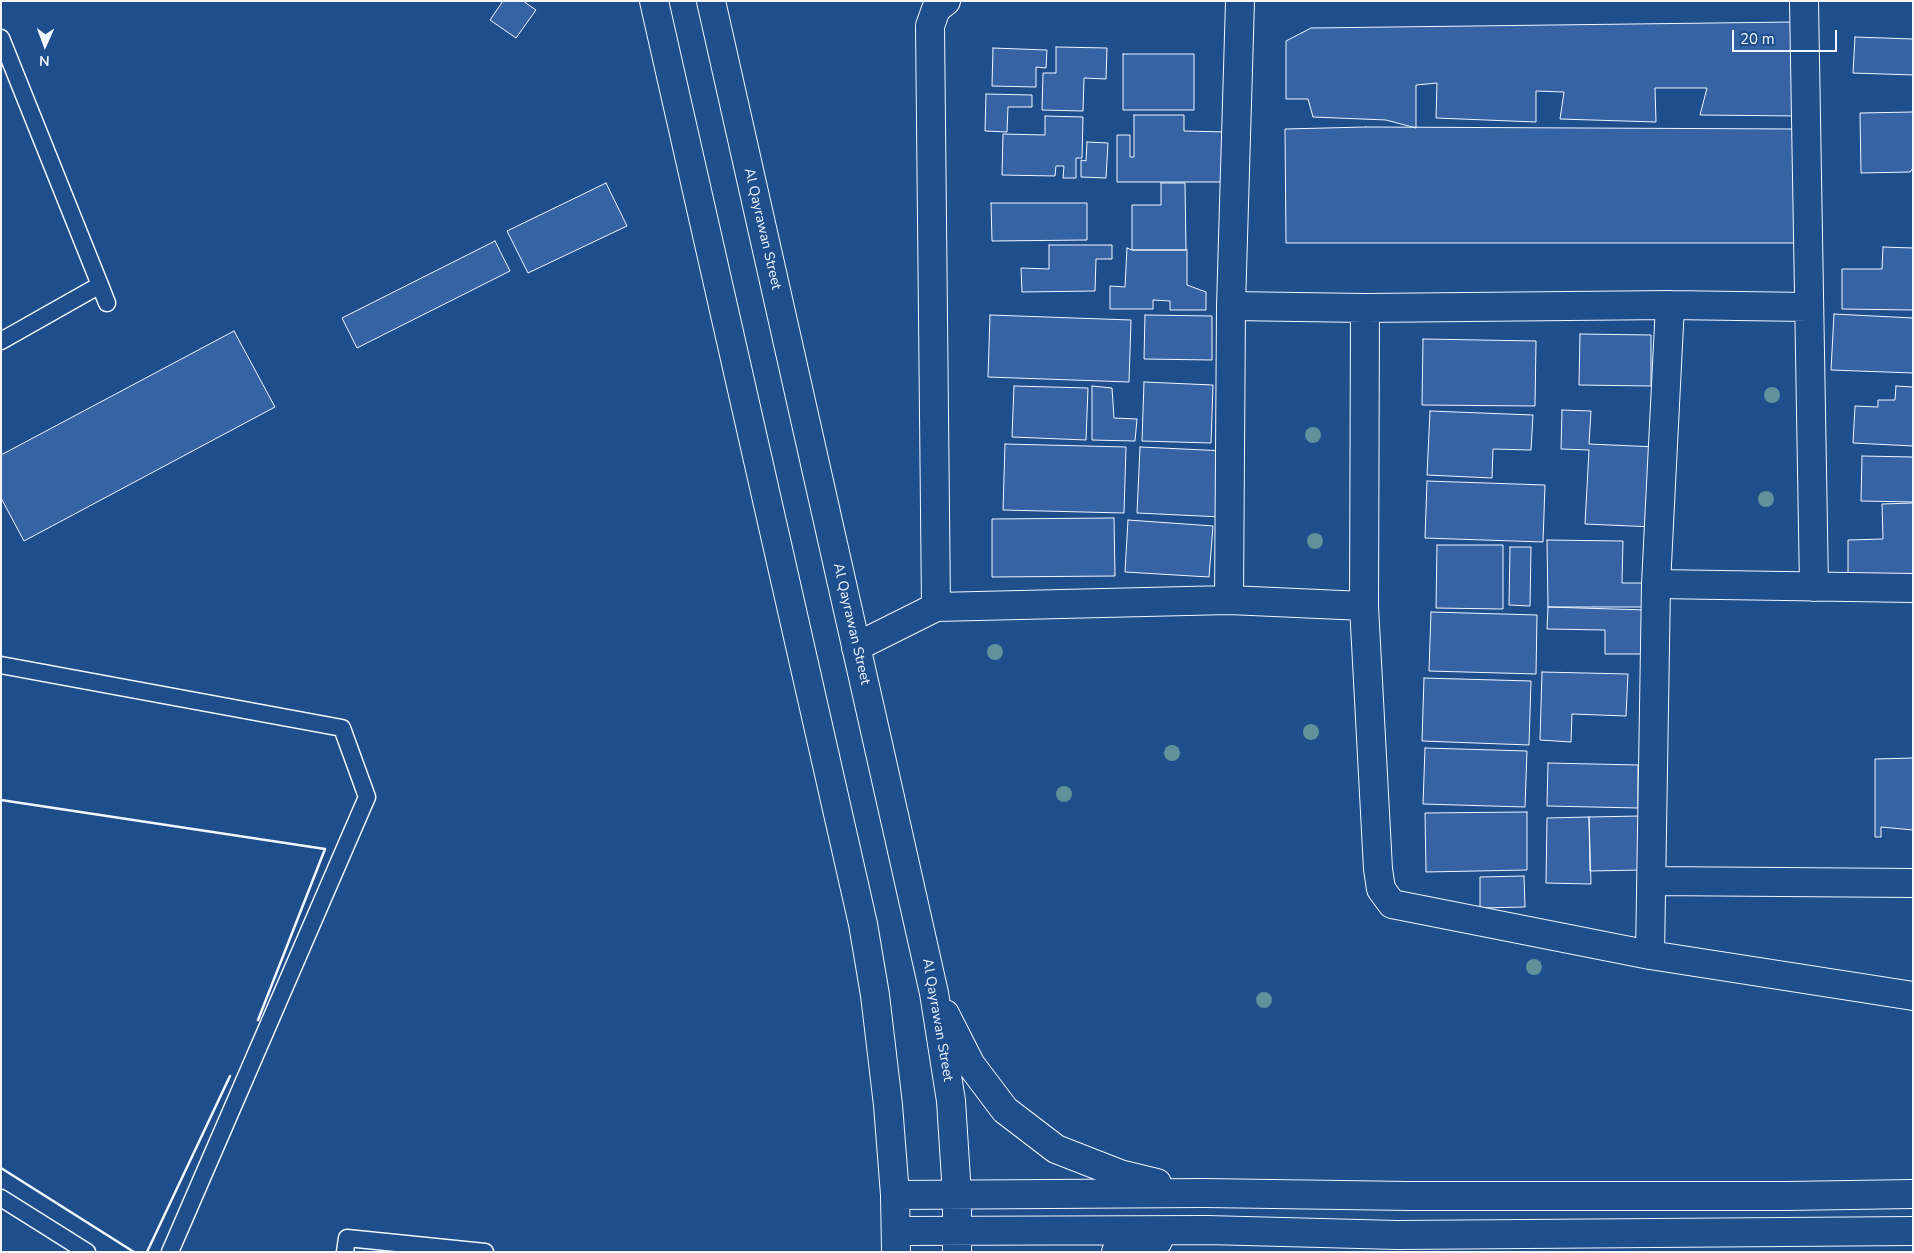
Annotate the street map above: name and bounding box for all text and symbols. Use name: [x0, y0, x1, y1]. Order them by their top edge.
north arrow: [20, 20, 70, 70]
scale bar: [1734, 20, 1839, 52]
text: 20 m: [1740, 29, 1775, 49]
text: N: [39, 51, 50, 70]
street label: Al Qayrawan Street: [740, 167, 784, 291]
street label: Al Qayrawan Street: [829, 562, 873, 686]
street label: Al Qayrawan Street: [918, 957, 956, 1083]

